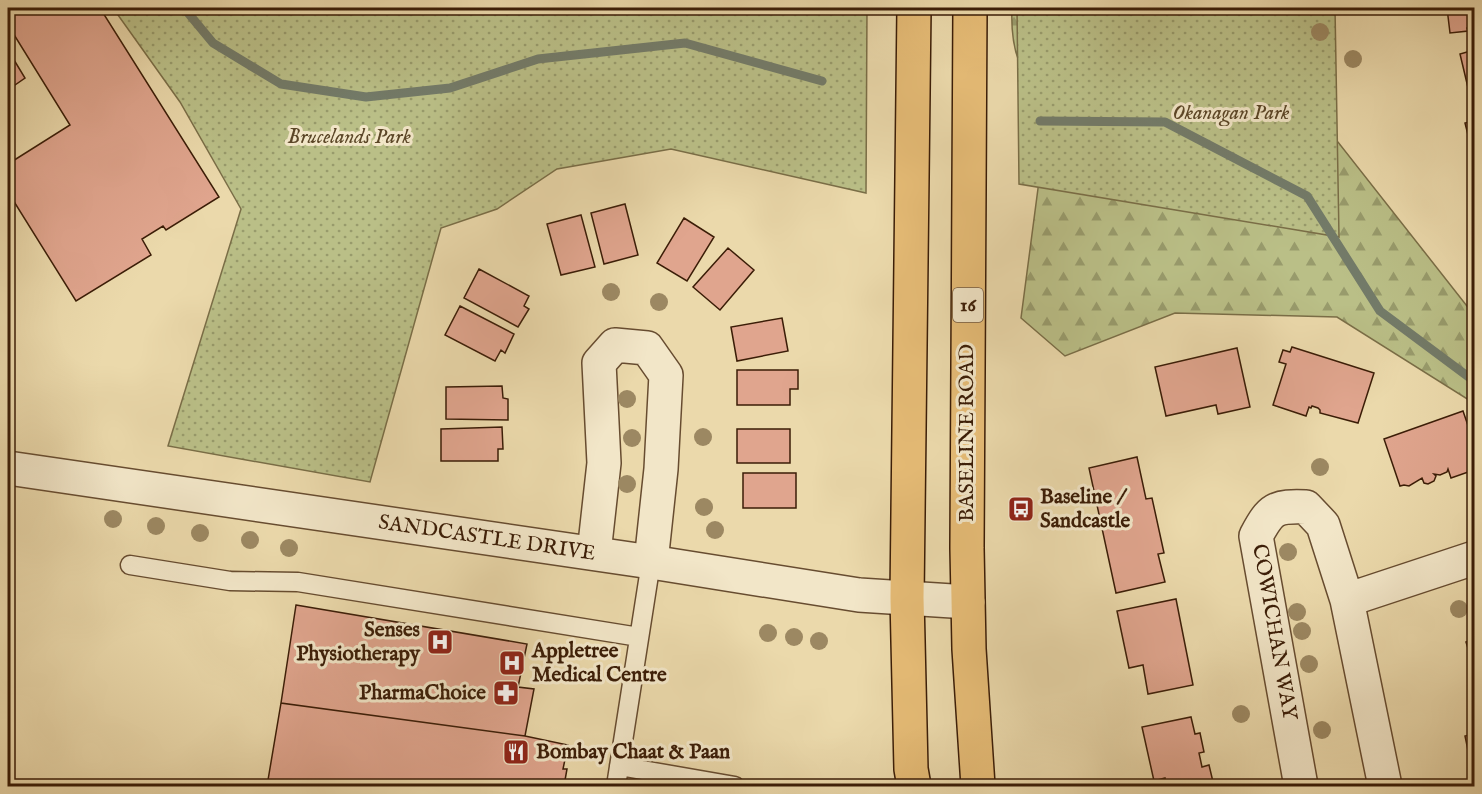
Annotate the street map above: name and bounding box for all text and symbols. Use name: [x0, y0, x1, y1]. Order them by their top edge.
park label: Okanagan Park: [1172, 100, 1290, 127]
park label: Brucelands Park: [287, 124, 411, 151]
road number: 16: [953, 288, 983, 322]
street label: BASELINE ROAD: [954, 344, 981, 522]
place label: Baseline / Sandcastle: [1040, 484, 1131, 535]
bus stop icon: Baseline / Sandcastle: [1006, 494, 1036, 524]
street label: SANDCASTLE DRIVE: [377, 509, 597, 567]
street label: COWICHAN WAY: [1245, 542, 1303, 724]
place label: Senses Physiotherapy: [296, 617, 421, 668]
hospital icon: Senses Physiotherapy: [425, 627, 455, 657]
place label: Appletree Medical Centre: [531, 638, 667, 689]
hospital icon: Appletree Medical Centre: [497, 648, 527, 678]
pharmacy icon: PharmaChoice: [491, 678, 521, 708]
place label: PharmaChoice: [359, 680, 486, 707]
restaurant icon: Bombay Chaat & Paan: [501, 737, 531, 767]
place label: Bombay Chaat & Paan: [536, 739, 730, 766]

